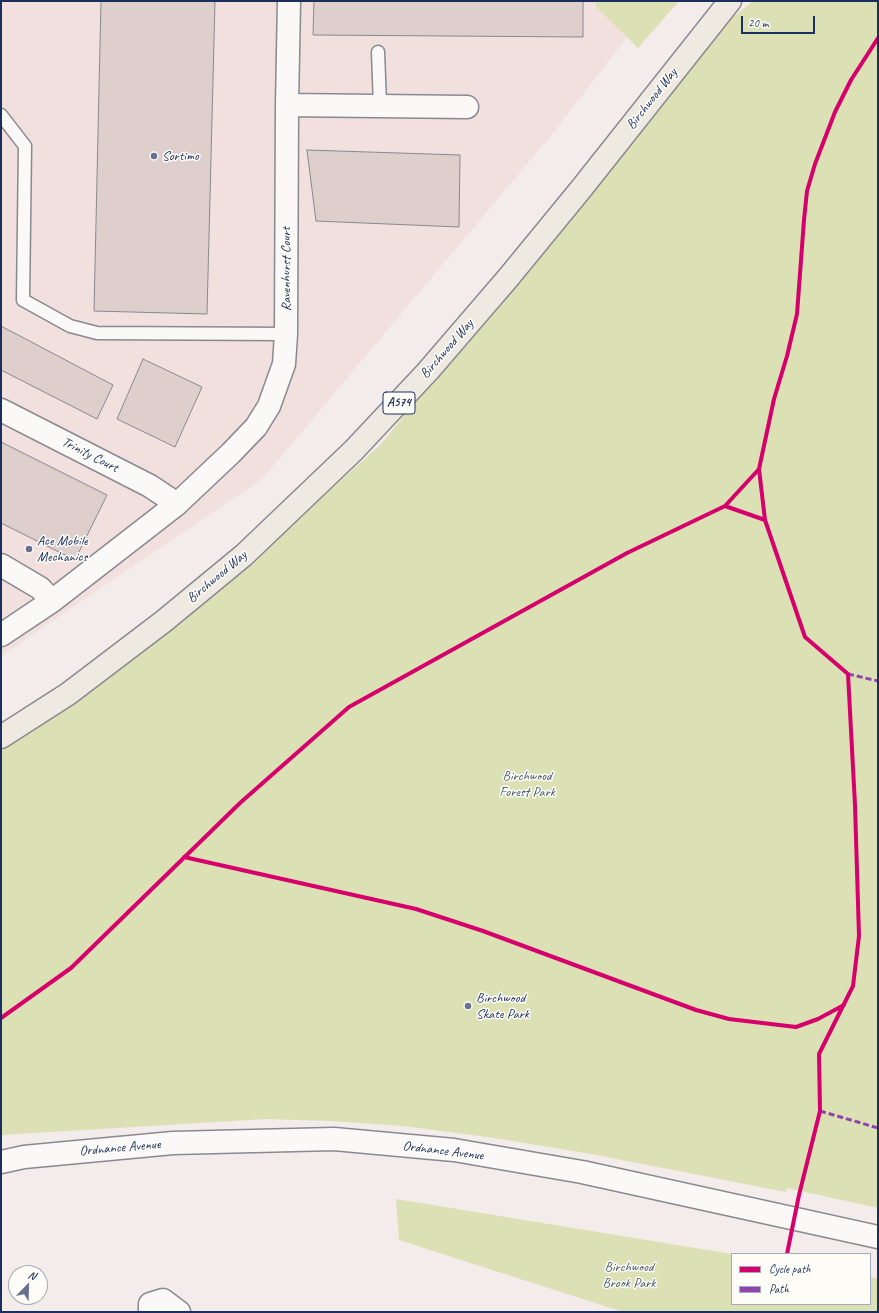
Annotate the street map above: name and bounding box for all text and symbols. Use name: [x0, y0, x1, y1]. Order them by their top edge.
scale bar: [743, 8, 817, 34]
text: 20 m: [748, 15, 768, 31]
street label: Birchwood Way: [623, 65, 681, 133]
place label: Sortimo: [162, 148, 199, 164]
marker: Sortimo: [149, 151, 159, 161]
street label: Ravenhurst Court: [278, 227, 294, 311]
street label: Birchwood Way: [417, 316, 477, 382]
road number: A574: [383, 392, 415, 414]
street label: Trinity Court: [59, 434, 121, 476]
place label: Ace Mobile Mechanics: [37, 533, 88, 566]
marker: Ace Mobile Mechanics: [24, 544, 34, 554]
street label: Birchwood Way: [184, 547, 250, 607]
park label: Birchwood Forest Park: [499, 768, 555, 800]
place label: Birchwood Skate Park: [476, 990, 529, 1022]
marker: Birchwood Skate Park: [463, 1001, 473, 1011]
street label: Ordnance Avenue: [79, 1136, 161, 1160]
street label: Ordnance Avenue: [402, 1138, 484, 1164]
legend: [731, 1253, 871, 1305]
park label: Birchwood Brook Park: [603, 1259, 655, 1292]
text: Cycle path: [769, 1261, 811, 1277]
north arrow: [8, 1265, 48, 1305]
text: N: [26, 1267, 38, 1283]
text: Path: [769, 1281, 789, 1297]

